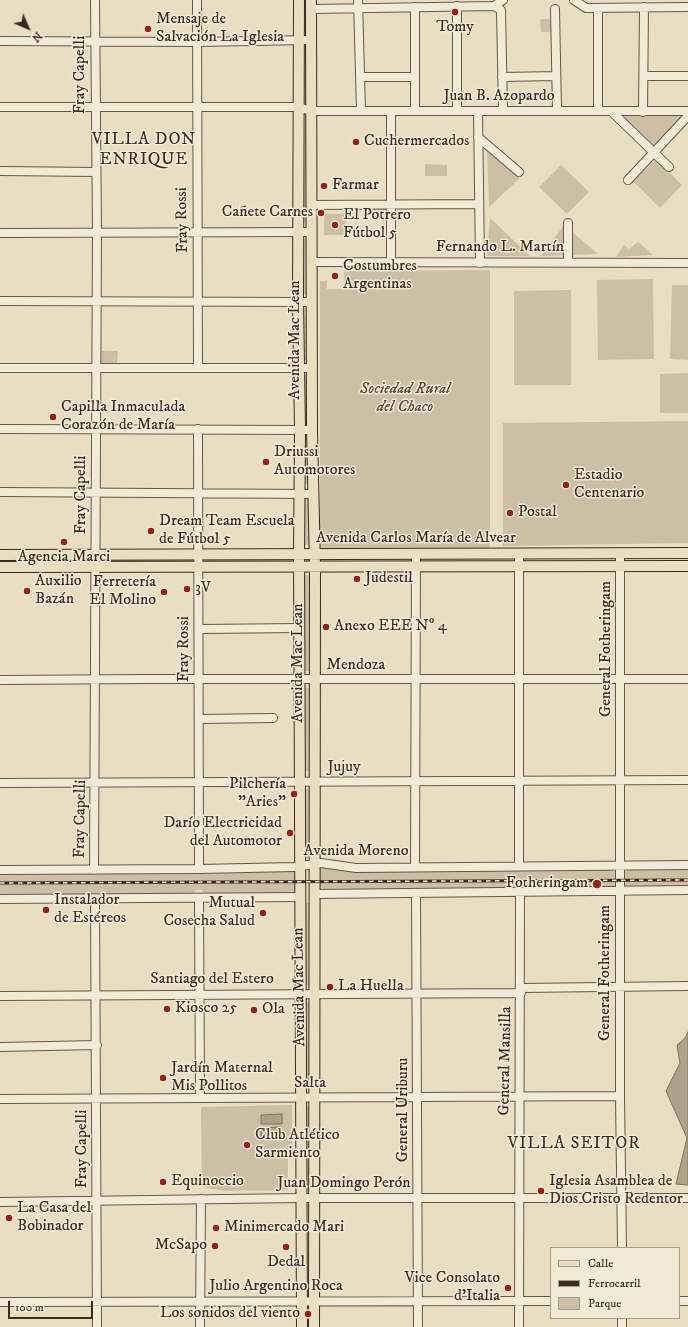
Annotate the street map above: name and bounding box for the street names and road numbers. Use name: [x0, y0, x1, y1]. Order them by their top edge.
street label: Fray Capelli: [71, 36, 91, 114]
street label: Juan B. Azopardo: [443, 87, 555, 107]
street label: Fray Rossi: [173, 187, 193, 253]
street label: Fernando L. Martín: [436, 238, 564, 258]
street label: Avenida Mac Lean: [286, 280, 306, 400]
street label: Fray Capelli: [72, 456, 92, 534]
street label: Avenida Carlos María de Alvear: [316, 529, 516, 549]
street label: General Fotheringam: [597, 581, 617, 717]
street label: Avenida Mac Lean: [289, 603, 309, 723]
street label: Fray Rossi: [175, 616, 195, 682]
street label: Mendoza: [327, 656, 385, 676]
street label: Jujuy: [328, 758, 360, 778]
street label: Fray Capelli: [71, 780, 91, 858]
street label: Avenida Moreno: [304, 842, 408, 862]
street label: General Fotheringam: [596, 905, 616, 1041]
street label: Avenida Mac Lean: [289, 927, 311, 1047]
street label: Santiago del Estero: [150, 970, 274, 990]
street label: General Mansilla: [495, 1006, 517, 1116]
street label: General Uriburu: [394, 1058, 414, 1162]
street label: Salta: [294, 1074, 326, 1094]
street label: Fray Capelli: [73, 1110, 93, 1188]
street label: Juan Domingo Perón: [277, 1174, 411, 1194]
street label: Julio Argentino Roca: [209, 1277, 343, 1297]

